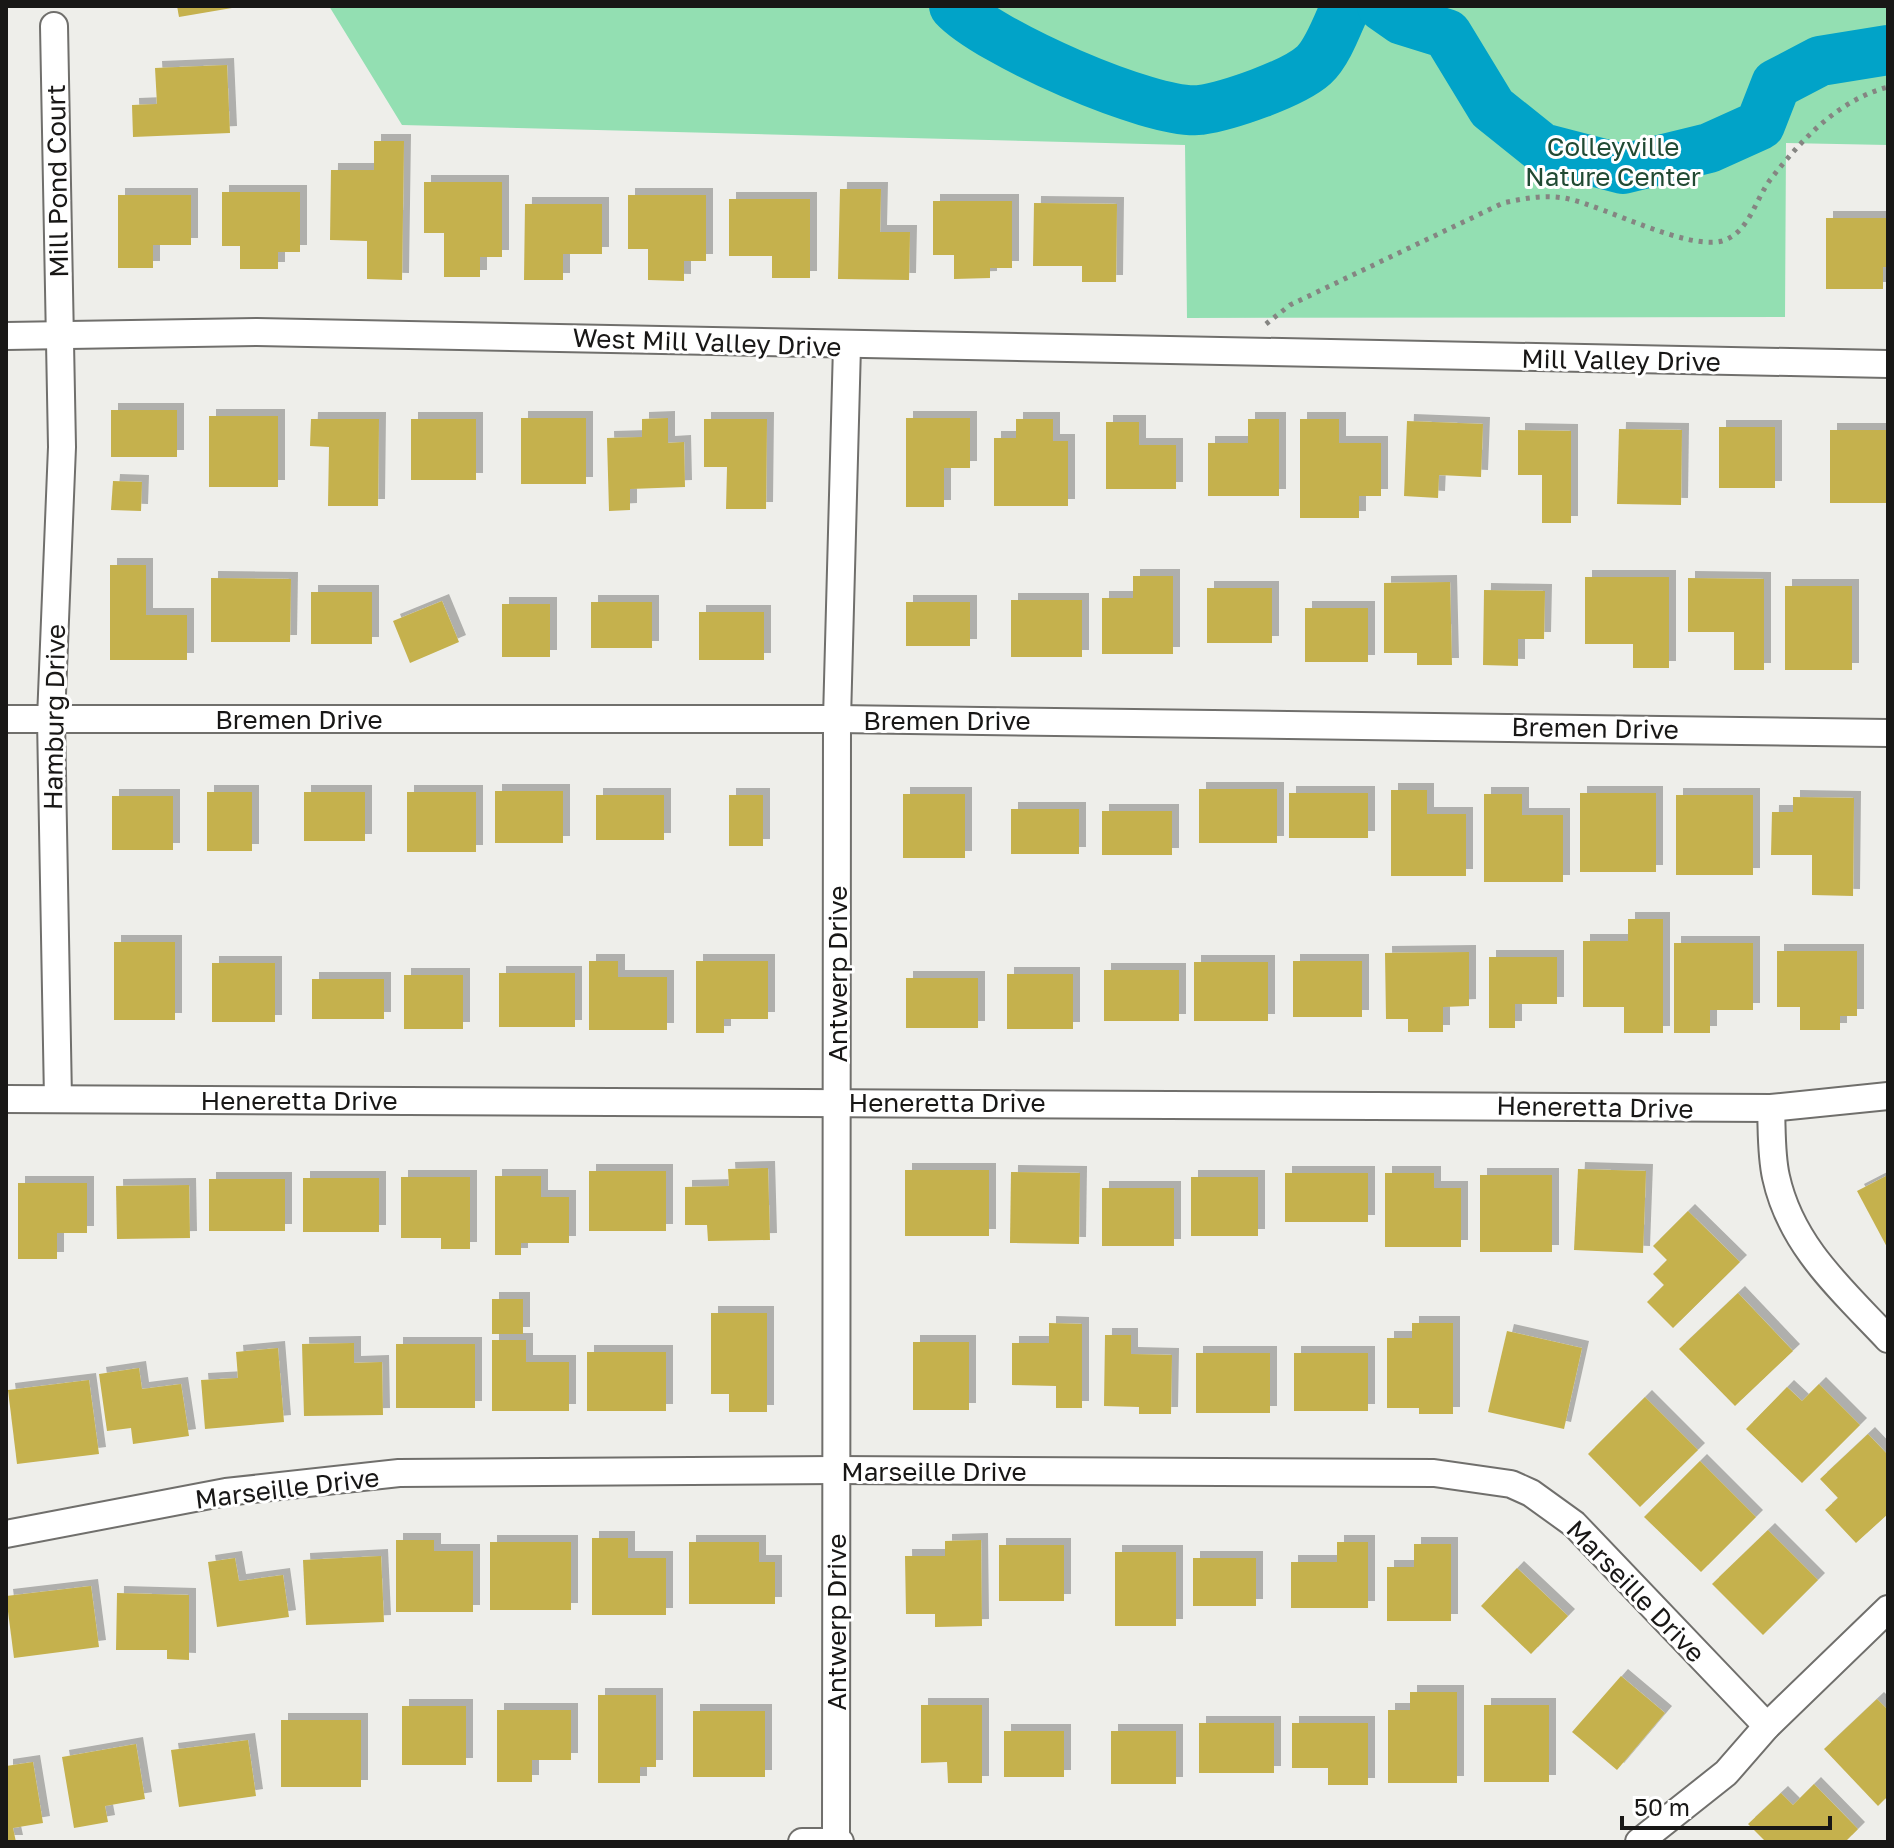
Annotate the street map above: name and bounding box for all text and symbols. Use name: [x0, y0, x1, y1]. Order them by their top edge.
street label: Mill Pond Court: [40, 84, 74, 278]
park label: Colleyville Nature Center: [1525, 131, 1701, 192]
street label: West Mill Valley Drive: [572, 322, 842, 362]
street label: Mill Valley Drive: [1521, 343, 1721, 377]
street label: Hamburg Drive: [37, 624, 71, 810]
street label: Bremen Drive: [215, 704, 383, 735]
street label: Bremen Drive: [863, 705, 1031, 736]
street label: Bremen Drive: [1511, 711, 1679, 745]
street label: Antwerp Drive: [822, 886, 853, 1062]
street label: Heneretta Drive: [200, 1085, 398, 1116]
street label: Heneretta Drive: [848, 1087, 1046, 1118]
street label: Heneretta Drive: [1496, 1090, 1694, 1124]
street label: Marseille Drive: [841, 1456, 1027, 1487]
street label: Marseille Drive: [193, 1461, 381, 1515]
street label: Marseille Drive: [1560, 1514, 1712, 1668]
street label: Antwerp Drive: [821, 1534, 852, 1710]
scale bar: [1622, 1780, 1830, 1830]
text: 50 m: [1634, 1792, 1690, 1821]

